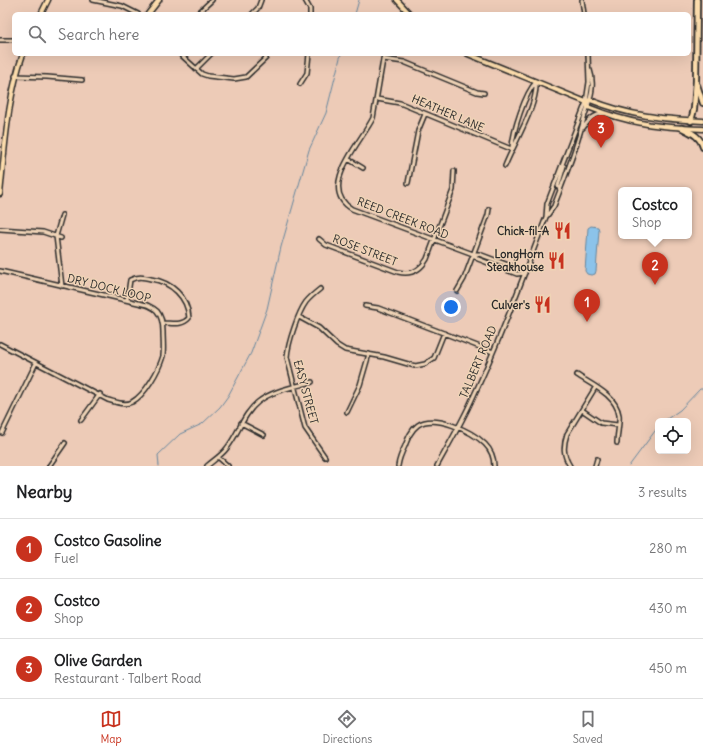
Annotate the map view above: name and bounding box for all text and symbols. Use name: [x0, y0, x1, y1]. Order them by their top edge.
search box: [12, 12, 691, 56]
icon: search: [26, 23, 48, 45]
text: Search here: [58, 25, 139, 44]
street label: HEATHER LANE: [409, 91, 487, 135]
pin: 3: [588, 115, 614, 148]
popup: [618, 187, 692, 239]
street label: REED CREEK ROAD: [355, 194, 451, 242]
text: Costco: [632, 195, 678, 214]
text: Shop: [632, 214, 661, 231]
restaurant icon: Chick-fil-A: [552, 221, 572, 241]
place label: Chick-fil-A: [497, 224, 549, 238]
street label: ROSE STREET: [331, 231, 400, 269]
place label: LongHorn Steakhouse: [487, 247, 545, 274]
restaurant icon: LongHorn Steakhouse: [547, 250, 567, 270]
pin: 2: [642, 252, 668, 285]
street label: DRY DOCK LOOP: [66, 271, 153, 305]
pin: 1: [574, 289, 600, 322]
restaurant icon: Culver's: [533, 295, 553, 315]
your location: [441, 297, 461, 317]
place label: Culver's: [491, 298, 530, 312]
street label: TALBERT ROAD: [456, 323, 500, 400]
street label: EASY STREET: [291, 358, 321, 426]
map controls: [655, 418, 691, 454]
button: locate: [655, 418, 691, 454]
text: Nearby: [16, 481, 72, 503]
text: 3 results: [638, 484, 687, 501]
text: Costco Gasoline: [54, 531, 162, 550]
text: 1: [26, 540, 32, 557]
text: 280 m: [649, 540, 687, 557]
text: Fuel: [54, 550, 78, 567]
text: Costco: [54, 591, 100, 610]
text: 2: [25, 600, 33, 617]
text: 430 m: [649, 600, 687, 617]
text: Shop: [54, 610, 83, 627]
text: Olive Garden: [54, 651, 142, 670]
text: 3: [25, 660, 33, 677]
text: 450 m: [649, 660, 687, 677]
text: Restaurant · Talbert Road: [54, 670, 201, 687]
tab: Map: [100, 708, 122, 746]
tab: Directions: [323, 708, 372, 746]
tab: Saved: [573, 708, 603, 746]

